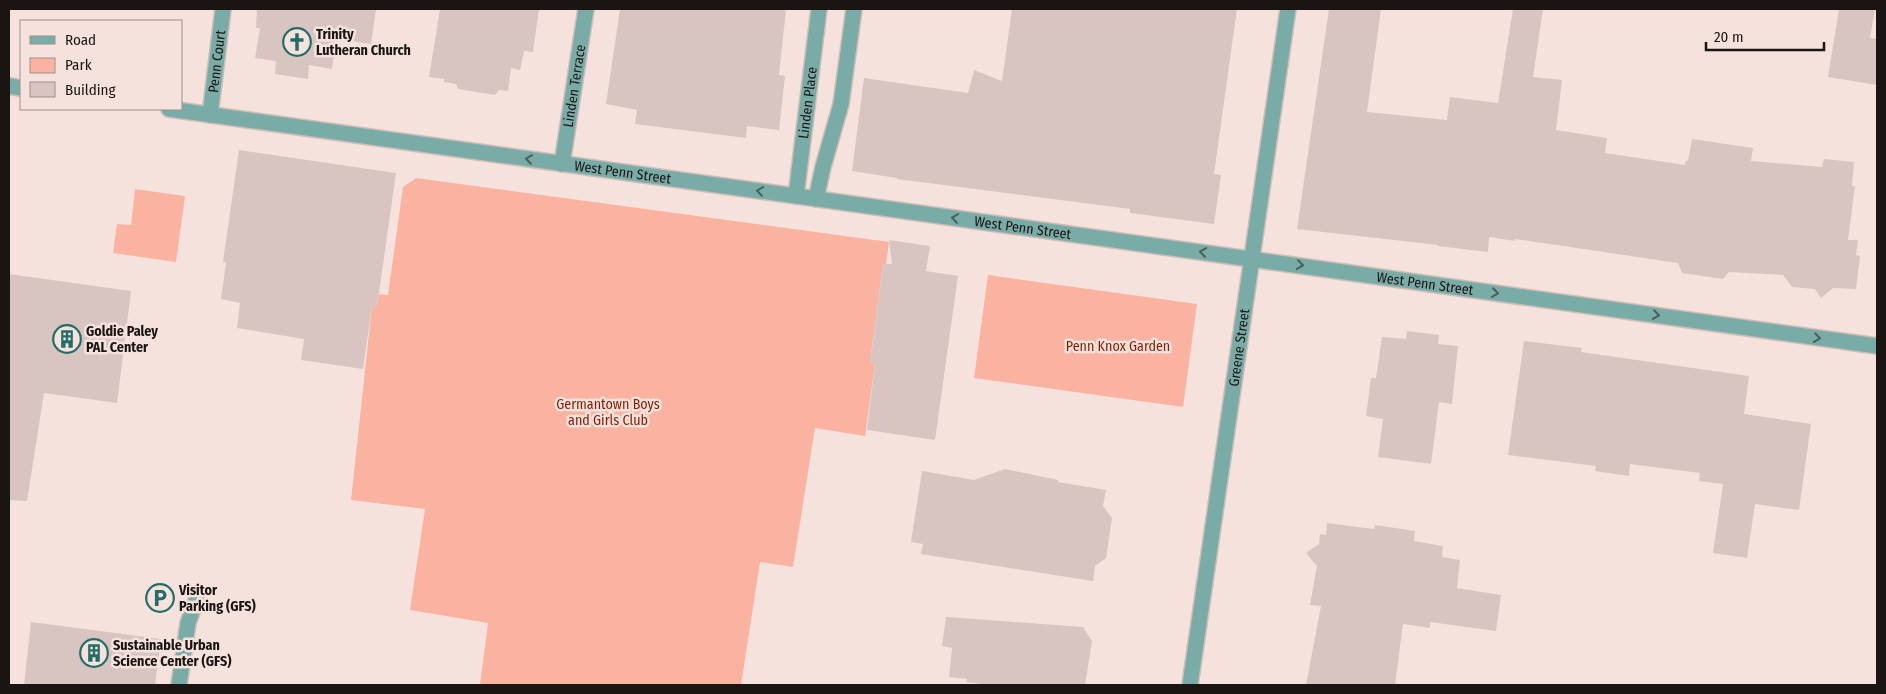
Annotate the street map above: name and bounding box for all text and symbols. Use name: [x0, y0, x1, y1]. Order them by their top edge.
legend: [20, 20, 182, 110]
scale bar: [1706, 20, 1824, 52]
place label: Trinity Lutheran Church: [316, 26, 411, 59]
church icon: Trinity Lutheran Church: [282, 27, 312, 57]
text: 20 m: [1714, 28, 1744, 46]
street label: Penn Court: [205, 29, 229, 94]
text: Road: [65, 31, 96, 49]
street label: Linden Terrace: [560, 43, 589, 129]
text: Park: [65, 56, 92, 74]
street label: Linden Place: [795, 66, 821, 140]
text: Building: [65, 81, 116, 99]
one-way arrow: [525, 154, 533, 165]
street label: West Penn Street: [573, 157, 672, 188]
one-way arrow: [755, 186, 763, 197]
one-way arrow: [951, 213, 959, 224]
street label: West Penn Street: [973, 213, 1073, 243]
one-way arrow: [1199, 247, 1207, 258]
one-way arrow: [1296, 259, 1304, 270]
street label: West Penn Street: [1375, 269, 1475, 299]
one-way arrow: [1491, 287, 1500, 297]
street label: Greene Street: [1225, 307, 1254, 388]
one-way arrow: [1652, 309, 1660, 320]
place label: Goldie Paley PAL Center: [86, 323, 158, 356]
building icon: Goldie Paley PAL Center: [52, 324, 82, 354]
one-way arrow: [1813, 332, 1821, 343]
park label: Penn Knox Garden: [1066, 338, 1170, 355]
park label: Germantown Boys and Girls Club: [556, 396, 660, 429]
place label: Visitor Parking (GFS): [178, 582, 256, 615]
parking icon: Visitor Parking (GFS): [145, 583, 175, 613]
place label: Sustainable Urban Science Center (GFS): [113, 637, 231, 670]
building icon: Sustainable Urban Science Center (GFS): [79, 638, 109, 668]

